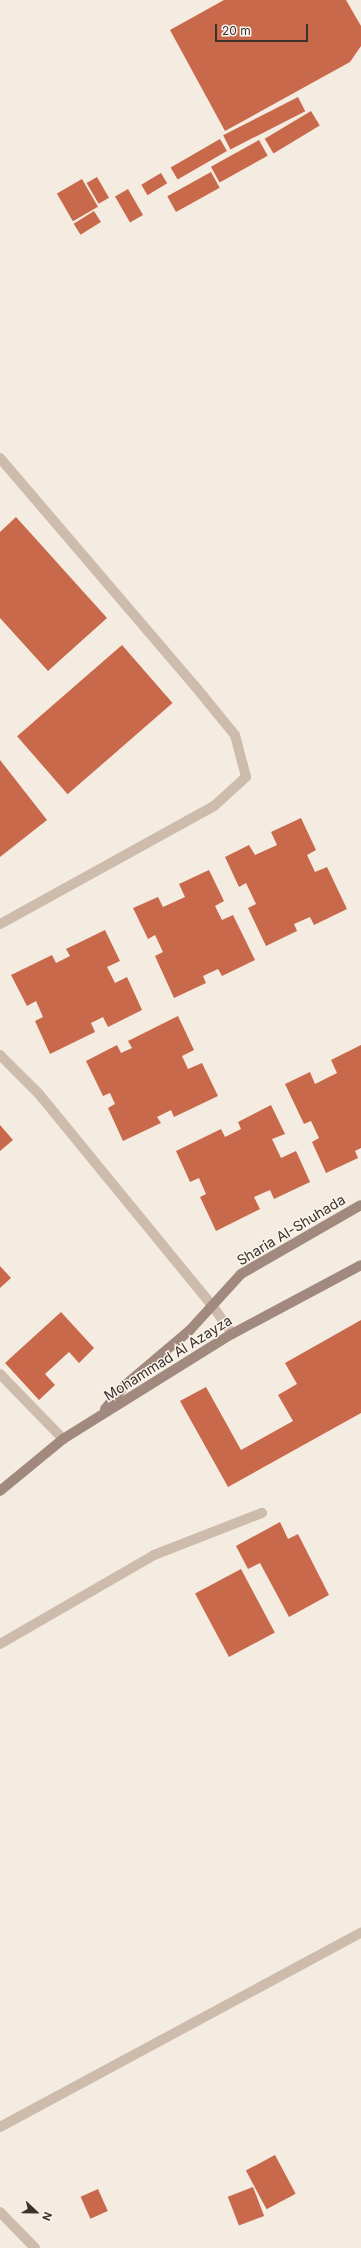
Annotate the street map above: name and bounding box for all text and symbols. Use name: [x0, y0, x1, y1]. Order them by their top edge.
scale bar: [217, 16, 310, 42]
text: 20 m: [222, 23, 251, 38]
street label: Sharia Al-Shuhada: [234, 1191, 348, 1269]
street label: Mohammad Al Azayza: [101, 1312, 235, 1404]
north arrow: [16, 2192, 56, 2232]
text: N: [39, 2210, 55, 2223]

